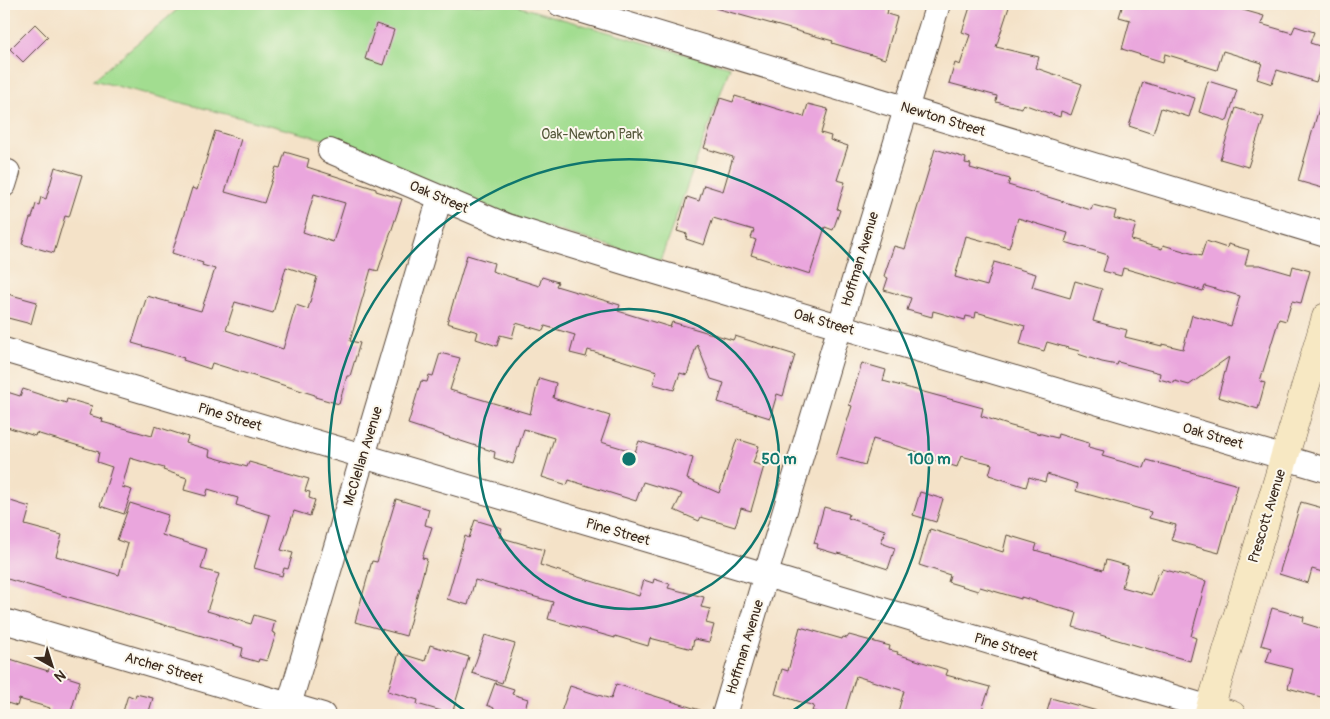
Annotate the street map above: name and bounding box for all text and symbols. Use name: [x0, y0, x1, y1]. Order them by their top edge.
street label: Newton Street: [899, 98, 988, 140]
park label: Oak-Newton Park: [541, 126, 643, 143]
street label: Oak Street: [407, 177, 471, 217]
street label: Hoffman Avenue: [838, 210, 882, 308]
street label: Oak Street: [792, 305, 857, 339]
street label: Pine Street: [196, 399, 264, 435]
street label: McClellan Avenue: [340, 404, 386, 508]
street label: Oak Street: [1181, 419, 1246, 453]
centre of rings: [620, 450, 638, 468]
text: 50 m: [762, 450, 796, 469]
text: 100 m: [908, 450, 950, 469]
street label: Prescott Avenue: [1245, 467, 1289, 565]
street label: Pine Street: [584, 515, 652, 549]
street label: Hoffman Avenue: [723, 598, 767, 696]
street label: Pine Street: [972, 629, 1040, 665]
north arrow: [28, 642, 78, 692]
street label: Archer Street: [123, 649, 205, 687]
text: N: [51, 666, 69, 685]

